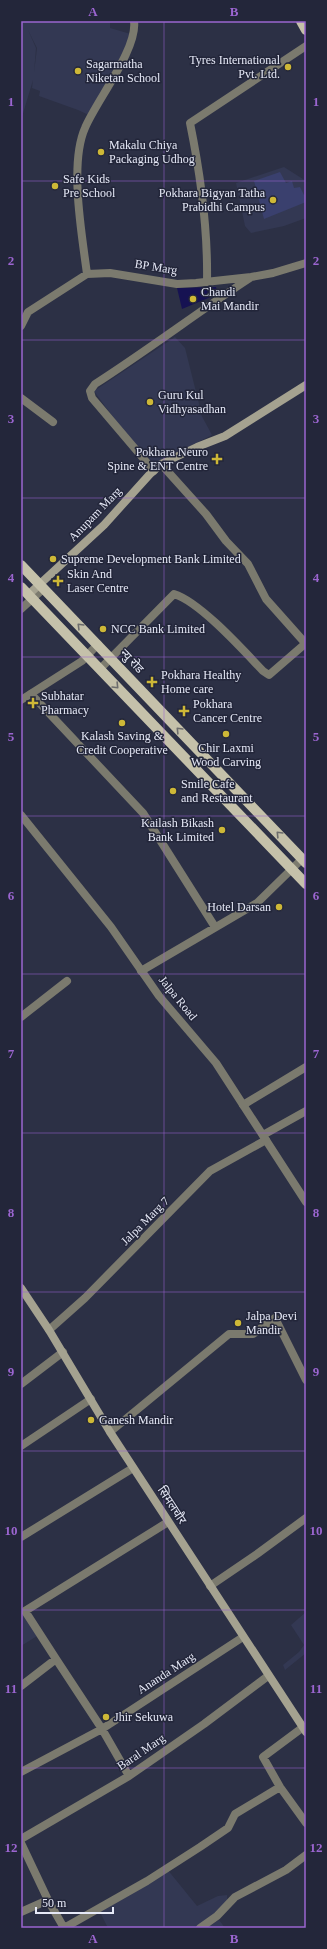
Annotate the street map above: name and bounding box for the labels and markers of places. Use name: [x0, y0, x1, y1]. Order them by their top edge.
place label: Tyres International Pvt. Ltd.: [189, 53, 281, 81]
place label: Sagarmatha Niketan School: [86, 57, 161, 85]
marker: Tyres International Pvt. Ltd.: [283, 62, 293, 72]
marker: Sagarmatha Niketan School: [73, 66, 83, 76]
place label: Makalu Chiya Packaging Udhog: [109, 138, 195, 166]
marker: Makalu Chiya Packaging Udhog: [96, 147, 106, 157]
place label: Safe Kids Pre School: [63, 172, 116, 200]
marker: Safe Kids Pre School: [50, 181, 60, 191]
place label: Pokhara Bigyan Tatha Prabidhi Campus: [159, 186, 266, 214]
marker: Pokhara Bigyan Tatha Prabidhi Campus: [268, 195, 278, 205]
place label: Chandi Mai Mandir: [201, 285, 259, 313]
marker: Chandi Mai Mandir: [188, 294, 198, 304]
place label: Guru Kul Vidhyasadhan: [158, 388, 226, 416]
marker: Guru Kul Vidhyasadhan: [145, 397, 155, 407]
place label: Pokhara Neuro Spine & ENT Centre: [107, 445, 208, 473]
marker: Pokhara Neuro Spine & ENT Centre: [211, 453, 223, 465]
place label: Supreme Development Bank Limited: [61, 552, 241, 566]
marker: Supreme Development Bank Limited: [48, 554, 58, 564]
place label: Skin And Laser Centre: [67, 567, 129, 595]
marker: Skin And Laser Centre: [52, 575, 64, 587]
place label: NCC Bank Limited: [111, 622, 205, 636]
marker: NCC Bank Limited: [98, 624, 108, 634]
place label: Pokhara Healthy Home care: [161, 668, 241, 696]
marker: Pokhara Healthy Home care: [146, 676, 158, 688]
place label: Subhatar Pharmacy: [41, 689, 89, 717]
place label: Pokhara Cancer Centre: [193, 697, 262, 725]
marker: Subhatar Pharmacy: [28, 698, 38, 708]
marker: Pokhara Cancer Centre: [178, 705, 190, 717]
marker: Kalash Saving & Credit Cooperative: [117, 718, 127, 728]
place label: Kalash Saving & Credit Cooperative: [76, 729, 168, 757]
marker: Chir Laxmi Wood Carving: [221, 729, 231, 739]
place label: Chir Laxmi Wood Carving: [191, 741, 261, 769]
place label: Smile Cafe and Restaurant: [181, 777, 253, 805]
marker: Smile Cafe and Restaurant: [168, 786, 178, 796]
place label: Kailash Bikash Bank Limited: [141, 816, 214, 844]
marker: Kailash Bikash Bank Limited: [217, 825, 227, 835]
place label: Hotel Darsan: [207, 900, 271, 914]
marker: Hotel Darsan: [274, 902, 284, 912]
place label: Jalpa Devi Mandir: [246, 1309, 298, 1337]
marker: Jalpa Devi Mandir: [233, 1318, 243, 1328]
place label: Ganesh Mandir: [99, 1413, 173, 1427]
marker: Ganesh Mandir: [86, 1415, 96, 1425]
place label: Jhir Sekuwa: [114, 1710, 174, 1724]
marker: Jhir Sekuwa: [101, 1712, 111, 1722]

